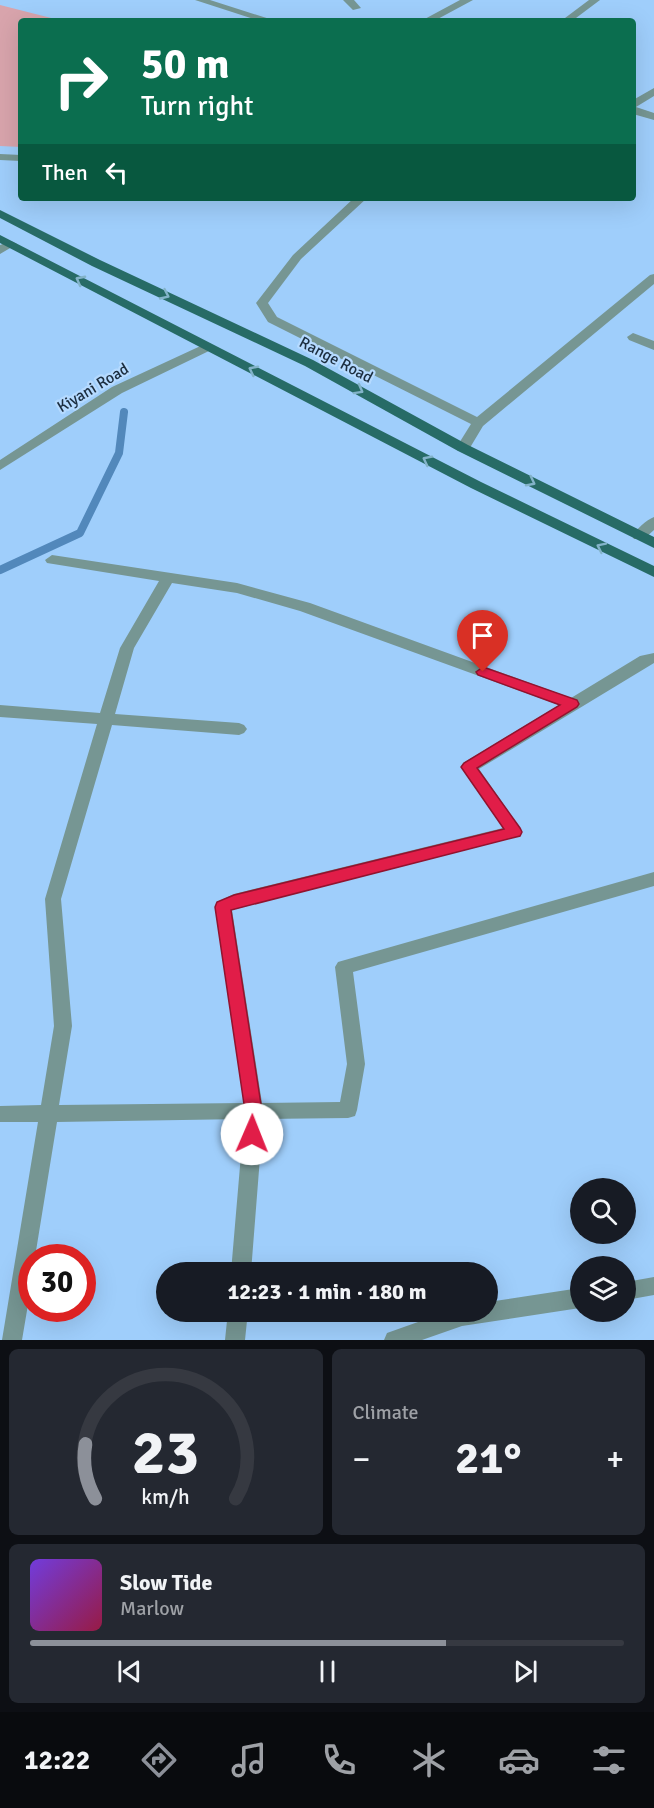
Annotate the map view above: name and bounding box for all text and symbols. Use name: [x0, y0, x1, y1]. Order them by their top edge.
text: 50 m: [141, 39, 230, 90]
icon: right: [42, 42, 120, 120]
text: Turn right: [141, 90, 254, 123]
icon: left: [100, 156, 133, 189]
text: Then: [42, 159, 88, 186]
one-way arrow: [76, 276, 87, 287]
one-way arrow: [159, 288, 170, 300]
street label: Range Road: [296, 332, 376, 388]
street label: Kiyani Road: [54, 359, 132, 417]
one-way arrow: [249, 366, 260, 377]
one-way arrow: [353, 383, 363, 394]
one-way arrow: [422, 455, 433, 467]
one-way arrow: [525, 474, 536, 486]
one-way arrow: [597, 543, 607, 554]
pin: [457, 610, 508, 672]
icon: arrive: [466, 619, 499, 652]
position arrow: [220, 1102, 284, 1166]
map controls: [570, 1178, 636, 1322]
button: search: [570, 1178, 636, 1244]
speed limit sign: 30: [18, 1244, 96, 1322]
button: layers: [570, 1256, 636, 1322]
text: 12:23 · 1 min · 180 m: [227, 1278, 427, 1305]
text: Climate: [353, 1400, 418, 1425]
text: 23: [132, 1414, 199, 1491]
text: 21°: [455, 1431, 522, 1486]
text: −: [353, 1439, 370, 1480]
text: +: [606, 1439, 624, 1480]
text: km/h: [141, 1484, 190, 1510]
text: Slow Tide: [120, 1569, 212, 1596]
text: Marlow: [120, 1596, 184, 1621]
icon: previous: [113, 1655, 146, 1688]
icon: pause: [311, 1655, 344, 1688]
icon: next: [509, 1655, 542, 1688]
icon: directions: [138, 1739, 180, 1781]
icon: music: [228, 1739, 270, 1781]
icon: phone: [318, 1739, 360, 1781]
icon: climate: [408, 1739, 450, 1781]
icon: car: [498, 1739, 540, 1781]
icon: filters: [588, 1739, 630, 1781]
text: 12:22: [24, 1744, 90, 1777]

